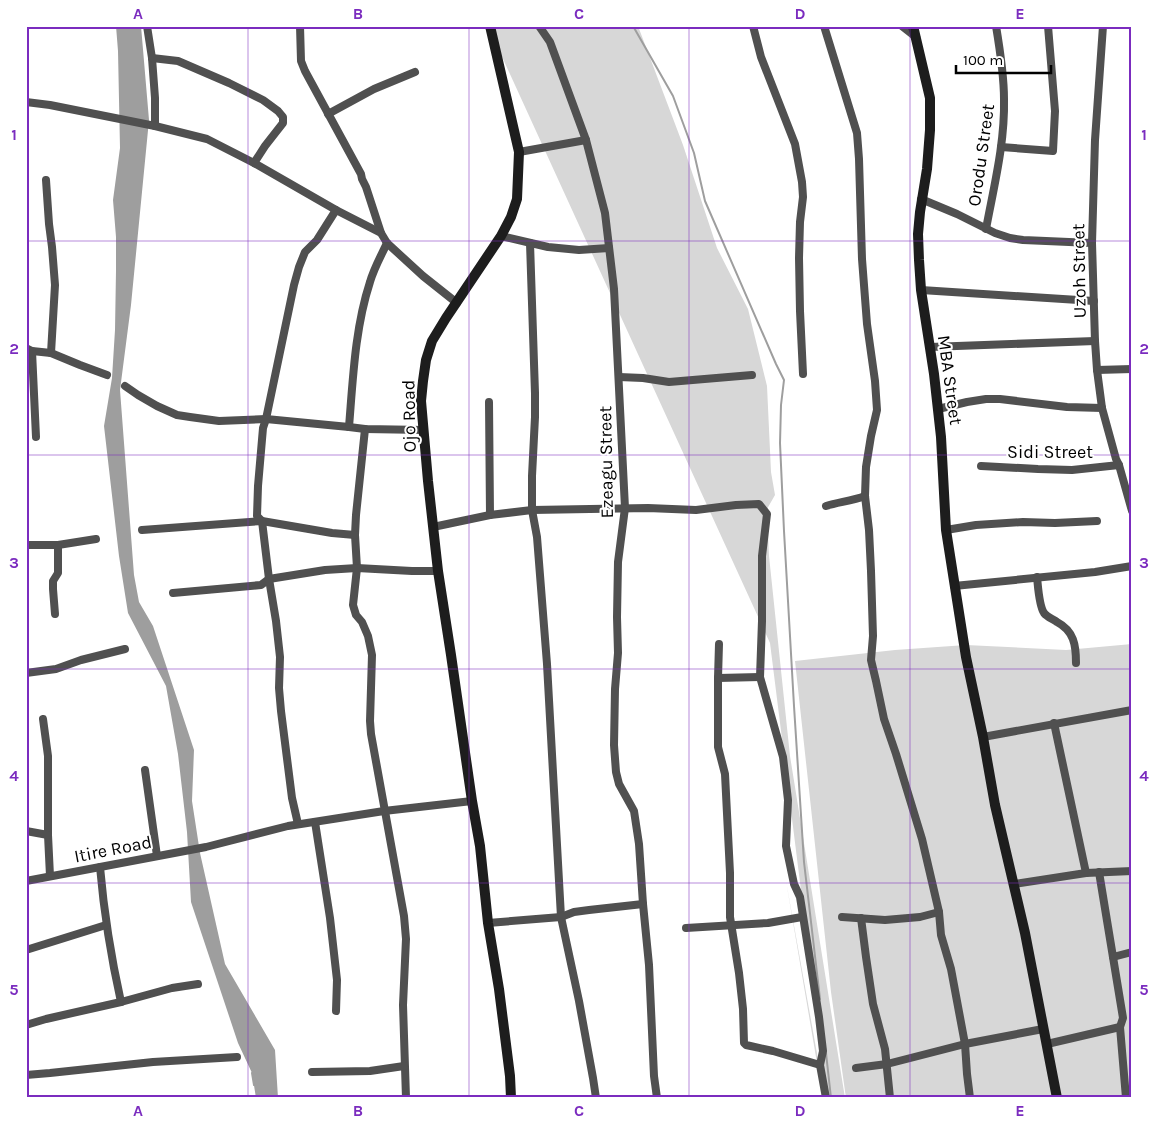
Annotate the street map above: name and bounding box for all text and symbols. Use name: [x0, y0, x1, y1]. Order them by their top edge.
text: A: [133, 4, 143, 23]
text: B: [353, 4, 363, 23]
text: C: [574, 4, 584, 23]
text: D: [795, 4, 806, 23]
text: E: [1015, 4, 1025, 23]
scale bar: [956, 42, 1050, 74]
text: 100 m: [963, 51, 1003, 69]
street label: Orodu Street: [963, 102, 999, 208]
text: 1: [11, 125, 17, 144]
text: 1: [1141, 125, 1147, 144]
street label: Uzoh Street: [1067, 223, 1091, 319]
street label: MBA Street: [933, 334, 967, 427]
text: 2: [9, 339, 19, 358]
text: 2: [1139, 339, 1149, 358]
street label: Ojo Road: [397, 379, 421, 453]
street label: Ezeagu Street: [594, 405, 618, 518]
street label: Sidi Street: [1007, 441, 1093, 463]
text: 3: [9, 553, 19, 572]
text: 3: [1139, 553, 1149, 572]
text: 4: [9, 766, 19, 785]
text: 4: [1139, 766, 1149, 785]
street label: Itire Road: [72, 831, 154, 867]
text: 5: [9, 980, 19, 999]
text: 5: [1139, 980, 1149, 999]
text: A: [133, 1101, 143, 1120]
text: B: [353, 1101, 363, 1120]
text: C: [574, 1101, 584, 1120]
text: D: [795, 1101, 806, 1120]
text: E: [1015, 1101, 1025, 1120]

